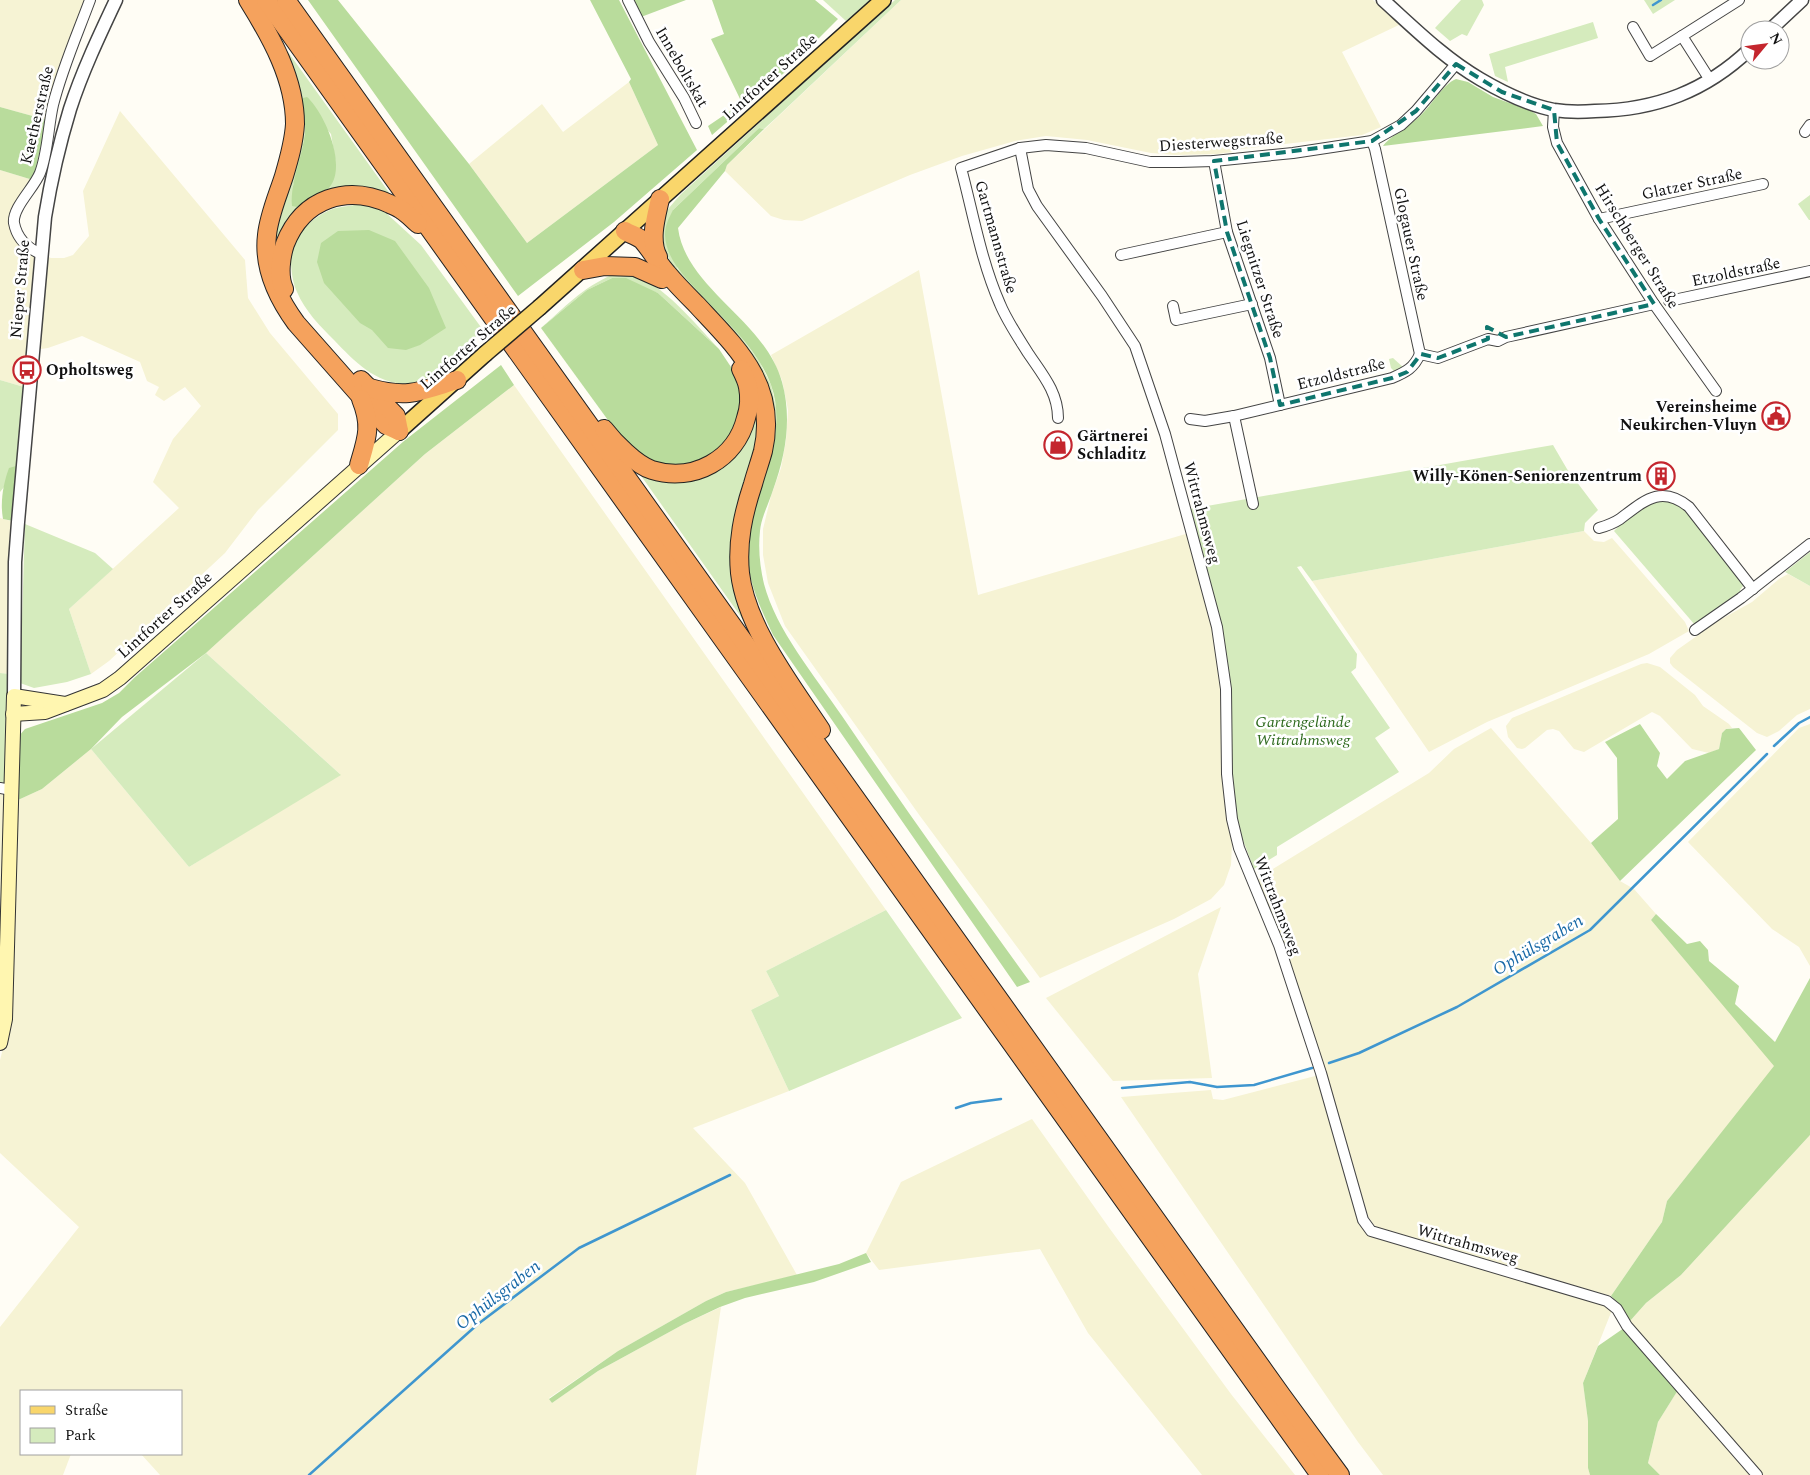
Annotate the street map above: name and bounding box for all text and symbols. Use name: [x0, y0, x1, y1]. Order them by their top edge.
north arrow: [1740, 20, 1790, 70]
street label: Inneboltskat: [649, 22, 715, 112]
street label: Lintforter Straße: [717, 28, 823, 126]
text: N: [1764, 29, 1788, 49]
street label: Kaetherstraße: [14, 64, 60, 166]
street label: Diesterwegstraße: [1158, 126, 1284, 158]
street label: Glatzer Straße: [1639, 162, 1745, 206]
street label: Gartmannstraße: [968, 178, 1024, 296]
street label: Hirschberger Straße: [1589, 179, 1685, 313]
street label: Glogauer Straße: [1387, 185, 1435, 303]
street label: Liegnitzer Straße: [1230, 217, 1290, 341]
street label: Nieper Straße: [4, 239, 36, 339]
street label: Etzoldstraße: [1689, 251, 1783, 293]
street label: Lintforter Straße: [415, 298, 521, 396]
street label: Etzoldstraße: [1294, 351, 1388, 397]
bus stop icon: Opholtsweg: [12, 355, 42, 385]
place label: Opholtsweg: [46, 358, 133, 382]
place label: Vereinsheime Neukirchen-Vluyn: [1620, 395, 1757, 437]
public building icon: Vereinsheime Neukirchen-Vluyn: [1761, 401, 1791, 431]
place label: Gärtnerei Schladitz: [1077, 424, 1148, 466]
shop icon: Gärtnerei Schladitz: [1043, 430, 1073, 460]
street label: Wittrahmsweg: [1177, 459, 1227, 567]
building icon: Willy-Könen-Seniorenzentrum: [1646, 461, 1676, 491]
place label: Willy-Könen-Seniorenzentrum: [1413, 464, 1643, 488]
street label: Lintforter Straße: [112, 566, 218, 664]
park label: Gartengelände Wittrahmsweg: [1255, 710, 1351, 752]
street label: Wittrahmsweg: [1248, 853, 1308, 959]
water label: Ophülsgraben: [1488, 907, 1589, 983]
street label: Wittrahmsweg: [1414, 1218, 1522, 1270]
water label: Ophülsgraben: [450, 1253, 547, 1337]
legend: [20, 1390, 182, 1455]
text: Straße: [65, 1399, 108, 1422]
text: Park: [65, 1424, 96, 1447]

